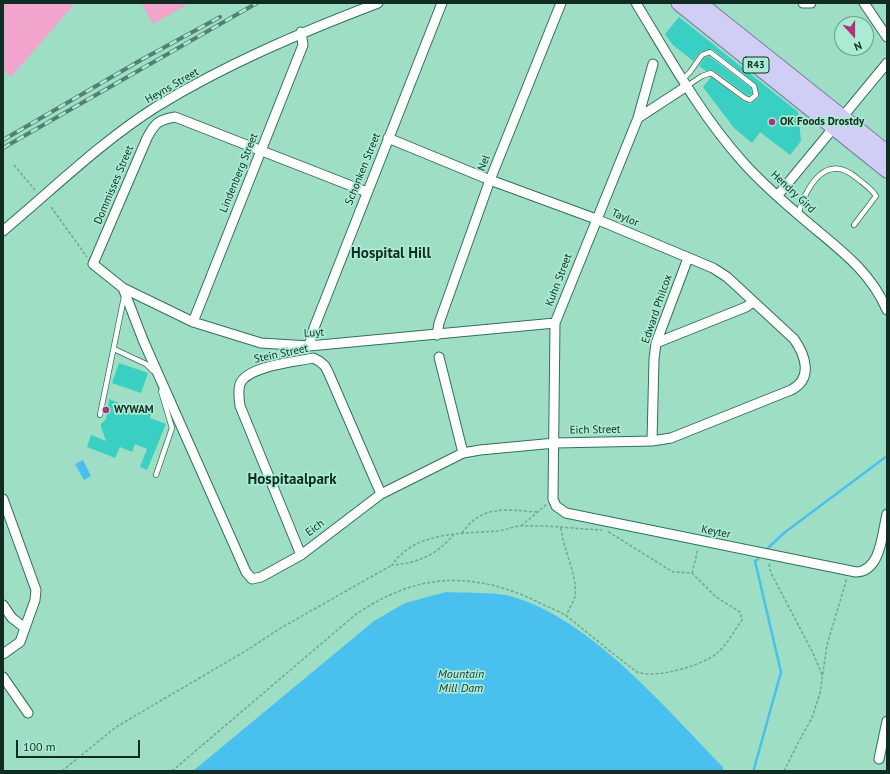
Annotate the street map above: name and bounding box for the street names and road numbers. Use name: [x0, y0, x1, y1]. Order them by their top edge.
road number: R43: [743, 57, 769, 73]
street label: Heyns Street: [143, 65, 201, 107]
street label: Lindenberg Street: [217, 131, 261, 215]
street label: Schonken Street: [343, 131, 383, 207]
street label: Dommisses Street: [91, 144, 137, 226]
street label: Nel: [475, 153, 493, 173]
street label: Hendry Gird: [768, 168, 818, 216]
street label: Taylor: [609, 206, 641, 230]
street label: Kuhn Street: [543, 252, 575, 308]
street label: Edward Philcox: [639, 273, 675, 345]
street label: Luyt: [304, 326, 324, 340]
street label: Stein Street: [253, 342, 309, 366]
street label: Eich Street: [569, 423, 621, 437]
street label: Eich: [303, 517, 327, 539]
street label: Keyter: [700, 523, 732, 541]

